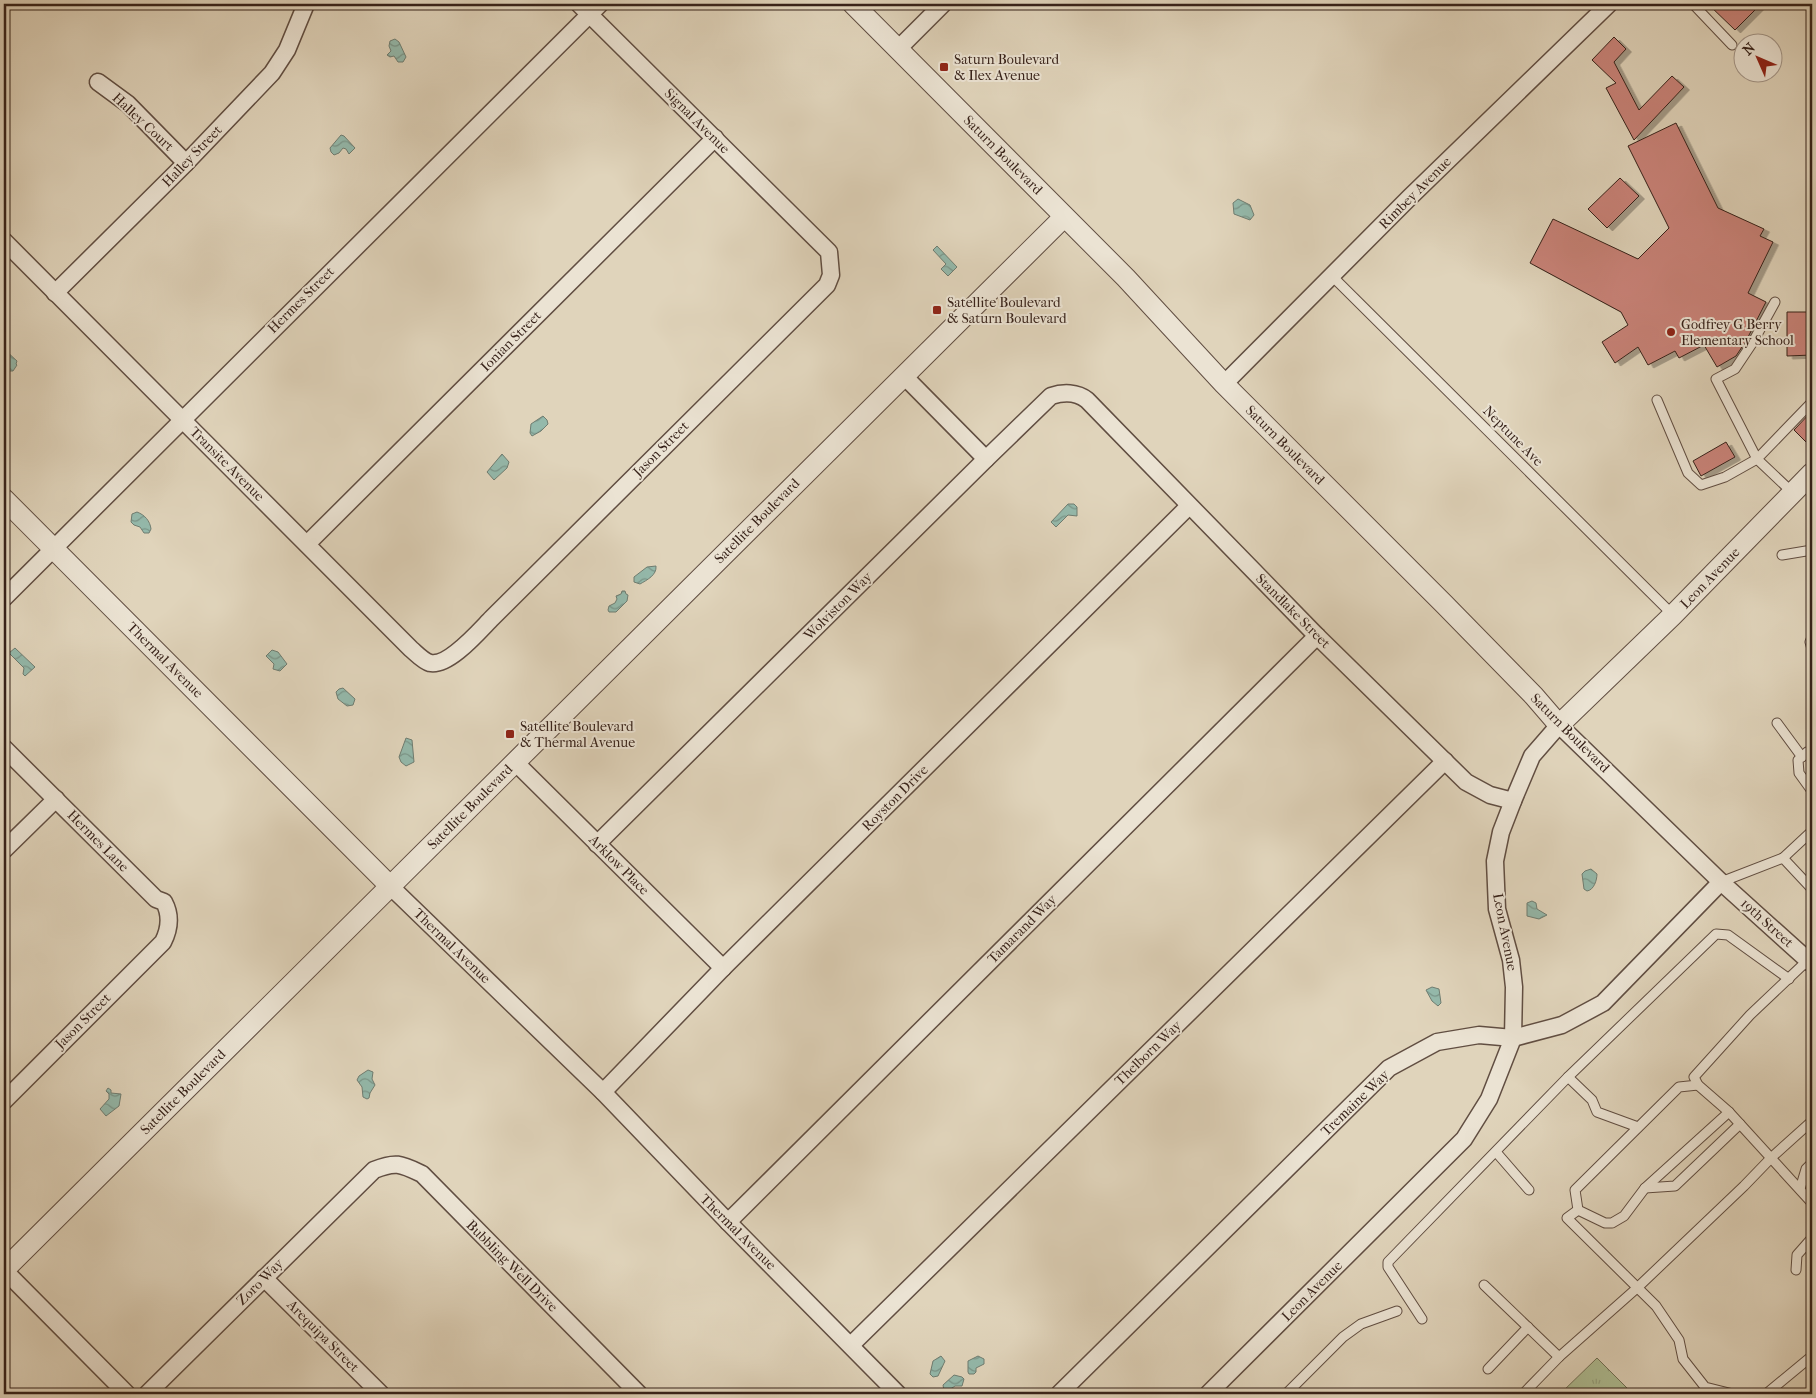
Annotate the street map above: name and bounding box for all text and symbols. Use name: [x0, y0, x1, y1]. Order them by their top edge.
north arrow: [1734, 32, 1784, 82]
text: N: [1739, 39, 1759, 59]
place label: Saturn Boulevard & Ilex Avenue: [954, 51, 1059, 84]
marker: Saturn Boulevard & Ilex Avenue: [938, 61, 950, 73]
street label: Signal Avenue: [661, 85, 733, 157]
street label: Halley Court: [109, 89, 177, 155]
street label: Saturn Boulevard: [960, 112, 1046, 198]
street label: Halley Street: [158, 122, 226, 190]
street label: Rimbey Avenue: [1375, 153, 1455, 233]
street label: Hermes Street: [264, 263, 338, 337]
place label: Satellite Boulevard & Saturn Boulevard: [947, 294, 1067, 327]
marker: Satellite Boulevard & Saturn Boulevard: [931, 304, 943, 316]
street label: Ionian Street: [477, 307, 545, 375]
place label: Godfrey G Berry Elementary School: [1681, 316, 1794, 349]
marker: Godfrey G Berry Elementary School: [1665, 326, 1677, 338]
street label: Saturn Boulevard: [1242, 402, 1328, 488]
street label: Neptune Ave: [1479, 402, 1547, 470]
street label: Jason Street: [629, 418, 692, 481]
street label: Transite Avenue: [186, 423, 268, 505]
street label: Satellite Boulevard: [711, 475, 803, 567]
street label: Leon Avenue: [1677, 544, 1744, 612]
street label: Wolviston Way: [800, 568, 876, 644]
street label: Standlake Street: [1252, 570, 1334, 652]
street label: Thermal Avenue: [123, 618, 207, 702]
street label: Saturn Boulevard: [1527, 690, 1613, 776]
place label: Satellite Boulevard & Thermal Avenue: [520, 718, 635, 751]
marker: Satellite Boulevard & Thermal Avenue: [504, 728, 516, 740]
street label: Satellite Boulevard: [424, 761, 516, 853]
street label: Royston Drive: [858, 761, 932, 835]
street label: Hermes Lane: [64, 807, 132, 875]
street label: Arklow Place: [585, 831, 653, 899]
street label: Tamarand Way: [984, 891, 1060, 967]
street label: Leon Avenue: [1489, 892, 1521, 972]
street label: 19th Street: [1737, 895, 1797, 951]
street label: Thermal Avenue: [410, 905, 494, 987]
street label: Jason Street: [51, 990, 114, 1053]
street label: Thelborn Way: [1111, 1017, 1185, 1089]
street label: Satellite Boulevard: [137, 1046, 229, 1138]
street label: Tremaine Way: [1317, 1066, 1393, 1140]
street label: Thermal Avenue: [696, 1190, 780, 1274]
street label: Bubbling Well Drive: [463, 1217, 561, 1315]
street label: Zoro Way: [233, 1255, 287, 1309]
street label: Leon Avenue: [1278, 1257, 1346, 1325]
street label: Arequipa Street: [283, 1296, 363, 1376]

